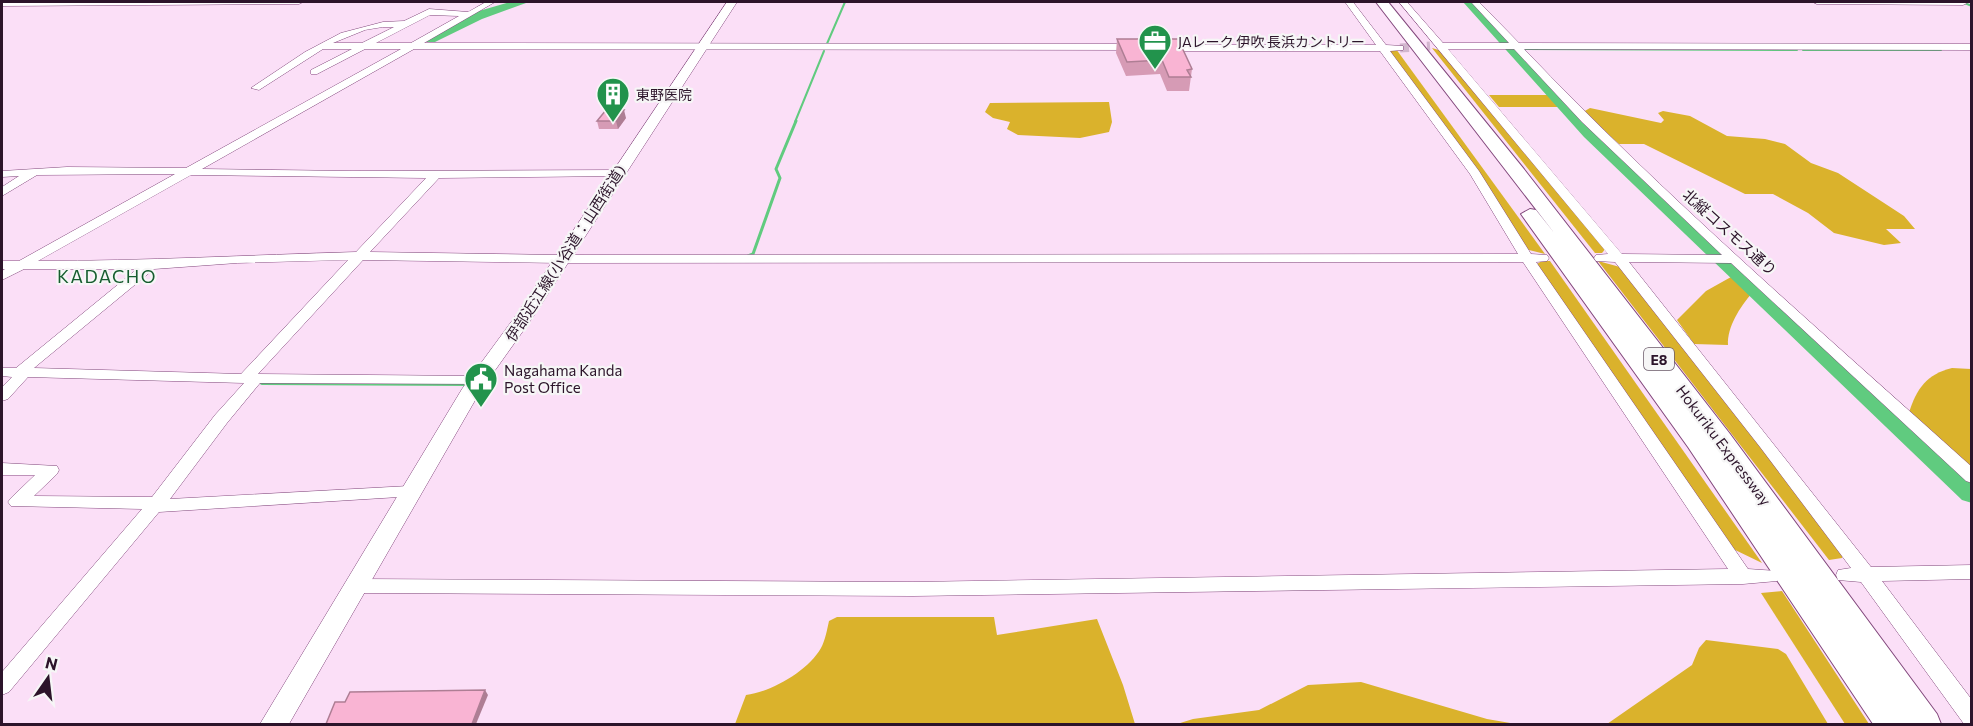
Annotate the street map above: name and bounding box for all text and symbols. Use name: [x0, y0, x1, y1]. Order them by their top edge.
office icon: JAレーク 伊吹 長浜カントリー: [1137, 23, 1173, 70]
place label: JAレーク 伊吹 長浜カントリー: [1178, 33, 1365, 50]
building icon: 東野医院: [595, 76, 631, 123]
place label: 東野医院: [636, 86, 692, 103]
street label: 伊部近江線(小谷道：山西街道): [501, 161, 629, 345]
street label: 北縦コスモス通り: [1679, 185, 1781, 279]
district label: KADACHO: [57, 265, 157, 287]
road number: E8: [1644, 348, 1674, 370]
public building icon: Nagahama Kanda Post Office: [463, 361, 499, 408]
place label: Nagahama Kanda Post Office: [504, 361, 622, 396]
street label: Hokuriku Expressway: [1673, 381, 1775, 509]
north arrow: [18, 648, 78, 708]
text: N: [44, 652, 60, 674]

